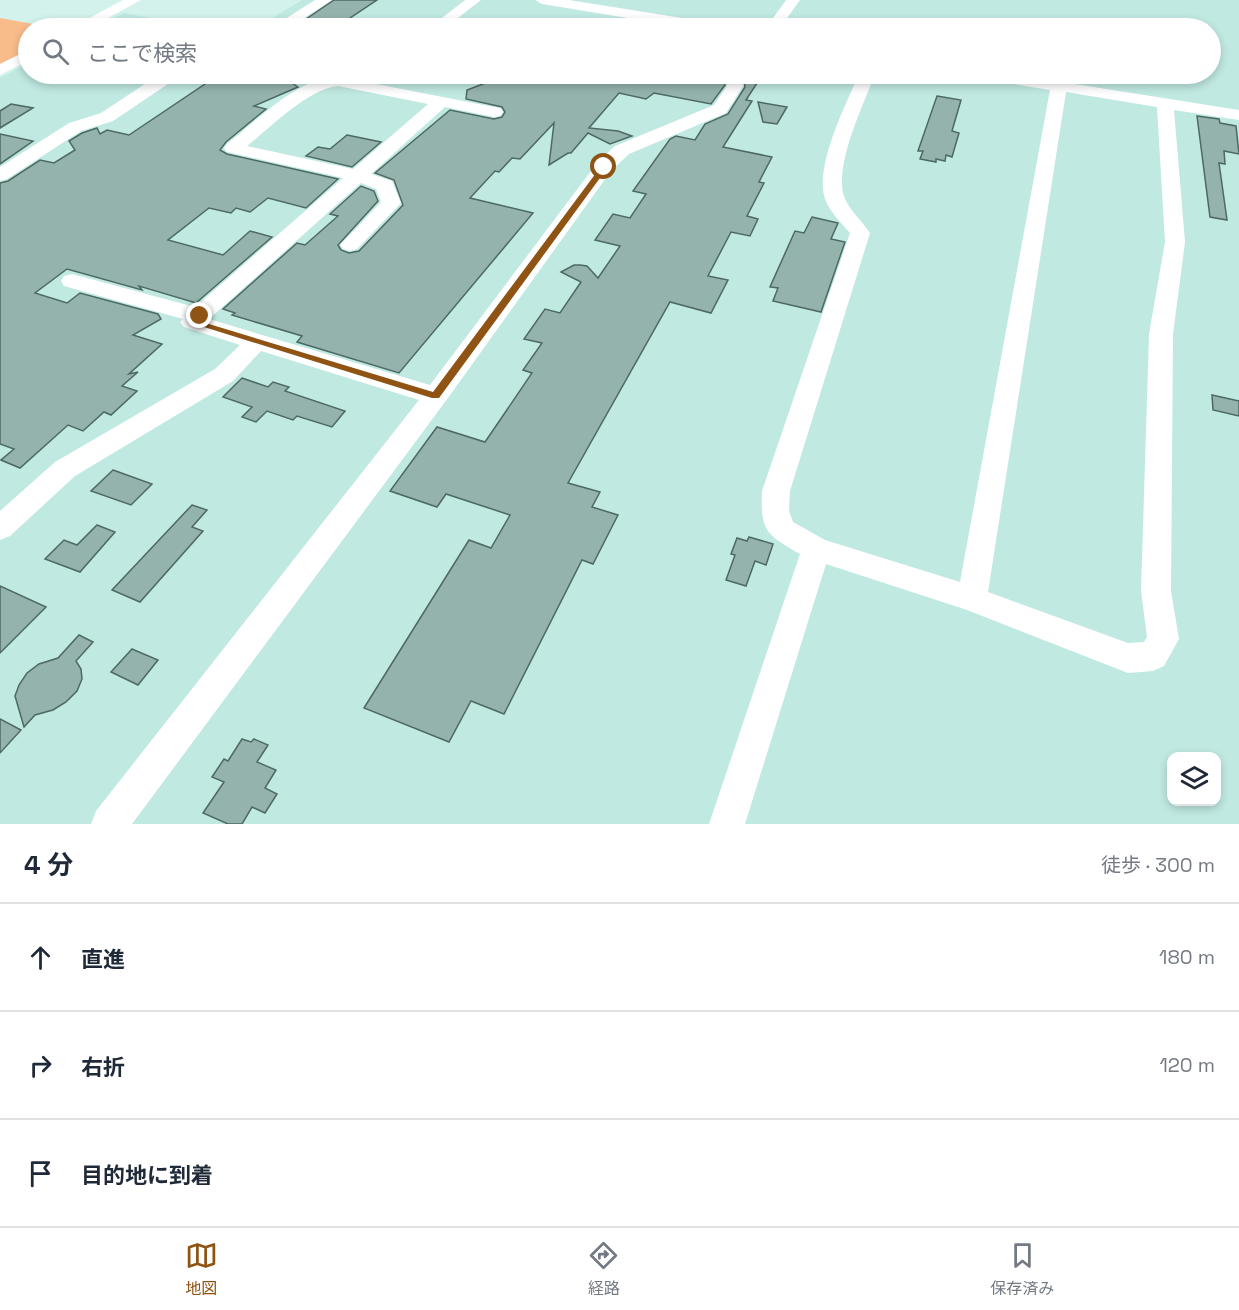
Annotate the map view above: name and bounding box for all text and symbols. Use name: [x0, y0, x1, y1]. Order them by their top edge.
search box: [18, 18, 1221, 84]
icon: search: [39, 35, 72, 68]
text: ここで検索: [87, 39, 197, 67]
route start: [590, 153, 616, 179]
route end: [186, 302, 212, 328]
map controls: [1167, 752, 1221, 806]
button: layers: [1167, 752, 1221, 806]
text: 4 分: [24, 848, 73, 882]
text: 徒歩 · 300 m: [1101, 852, 1215, 878]
icon: ahead: [24, 941, 57, 974]
text: 180 m: [1159, 944, 1215, 970]
text: 直進: [81, 945, 125, 973]
icon: right: [24, 1049, 57, 1082]
text: 120 m: [1159, 1052, 1215, 1078]
text: 右折: [81, 1053, 125, 1081]
icon: arrive: [24, 1157, 57, 1190]
text: 目的地に到着: [81, 1161, 213, 1189]
tab: 地図: [185, 1239, 218, 1299]
tab: 経路: [587, 1239, 620, 1299]
tab: 保存済み: [990, 1239, 1054, 1299]

